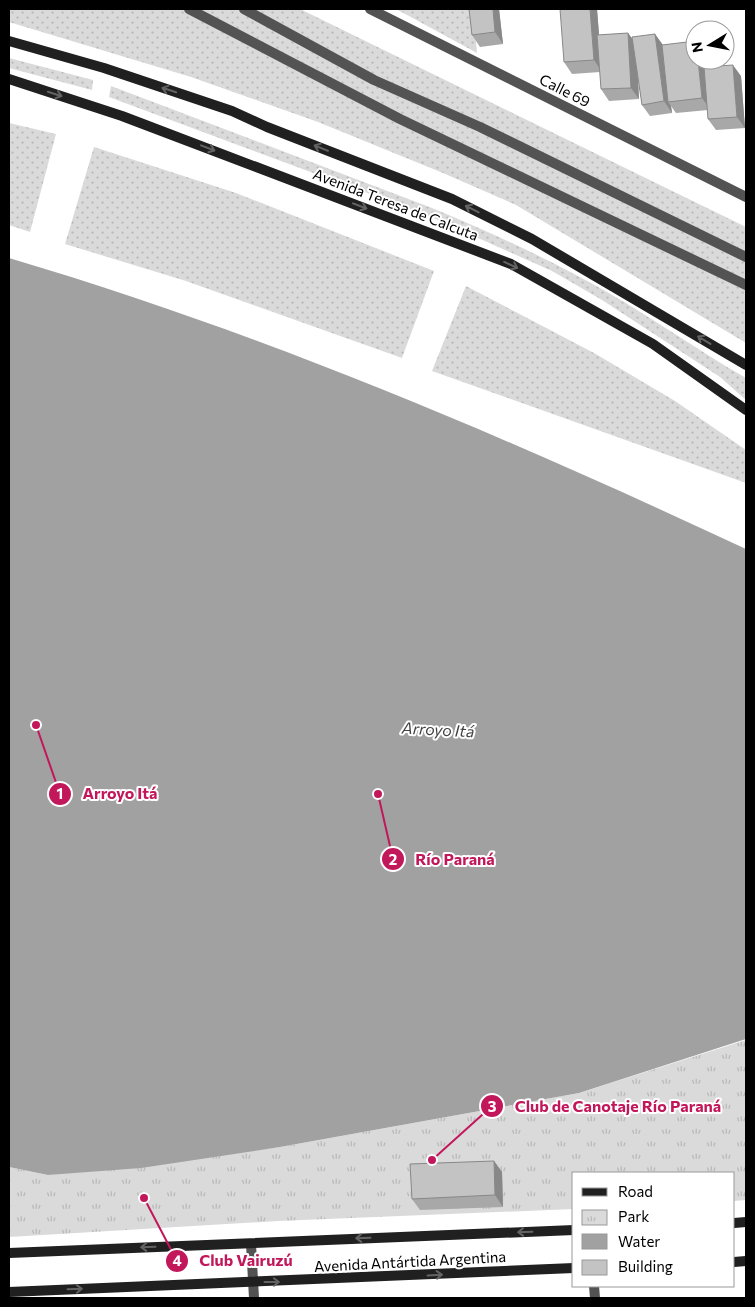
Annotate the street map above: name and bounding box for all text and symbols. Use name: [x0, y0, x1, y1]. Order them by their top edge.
north arrow: [685, 20, 735, 70]
text: N: [687, 41, 706, 54]
street label: Calle 69: [537, 70, 593, 110]
one-way arrow: [162, 85, 178, 94]
one-way arrow: [47, 90, 62, 99]
one-way arrow: [314, 143, 329, 153]
one-way arrow: [200, 144, 215, 154]
street label: Avenida Teresa de Calcuta: [311, 164, 481, 244]
one-way arrow: [352, 202, 367, 211]
one-way arrow: [464, 204, 479, 214]
one-way arrow: [504, 260, 519, 270]
one-way arrow: [698, 335, 712, 345]
water label: Arroyo Itá: [400, 718, 475, 740]
callout: Arroyo Itá: [48, 778, 168, 809]
text: Arroyo Itá: [83, 783, 157, 802]
text: 1: [57, 784, 63, 802]
callout: Río Paraná: [381, 844, 505, 875]
text: Río Paraná: [415, 849, 495, 868]
text: 2: [389, 850, 397, 868]
callout: Club de Canotaje Río Paraná: [480, 1091, 731, 1122]
text: Club de Canotaje Río Paraná: [515, 1096, 721, 1115]
text: 3: [488, 1097, 497, 1115]
legend: [572, 1172, 735, 1287]
text: Road: [618, 1182, 653, 1200]
text: Park: [618, 1207, 649, 1225]
one-way arrow: [517, 1227, 533, 1236]
text: Water: [618, 1232, 660, 1250]
one-way arrow: [355, 1233, 371, 1243]
one-way arrow: [140, 1243, 156, 1252]
callout: Club Vairuzú: [164, 1245, 302, 1276]
street label: Avenida Antártida Argentina: [313, 1247, 507, 1275]
text: Club Vairuzú: [199, 1250, 293, 1269]
text: 4: [172, 1251, 182, 1269]
text: Building: [618, 1257, 673, 1275]
one-way arrow: [426, 1270, 442, 1279]
one-way arrow: [264, 1277, 280, 1287]
one-way arrow: [66, 1284, 83, 1294]

